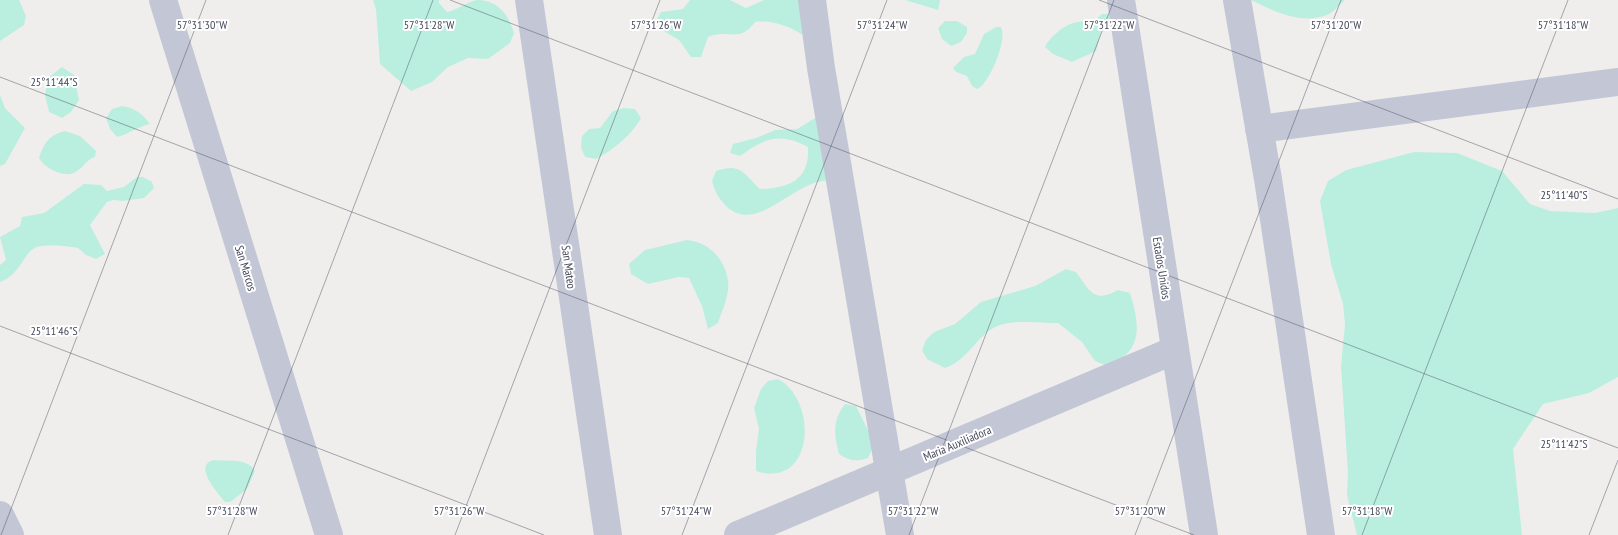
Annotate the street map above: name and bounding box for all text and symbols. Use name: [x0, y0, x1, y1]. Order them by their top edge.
text: 57°31'30"W: [177, 17, 227, 32]
text: 57°31'28"W: [404, 17, 454, 32]
text: 57°31'26"W: [631, 17, 681, 32]
text: 57°31'24"W: [857, 17, 907, 32]
text: 57°31'22"W: [1084, 17, 1134, 32]
text: 57°31'20"W: [1311, 17, 1361, 32]
text: 57°31'18"W: [1538, 17, 1588, 32]
text: 25°11'44"S: [30, 74, 78, 89]
text: 25°11'40"S: [1540, 187, 1588, 202]
street label: Estados Unidos: [1150, 236, 1174, 300]
street label: San Marcos: [232, 243, 260, 293]
street label: San Mateo: [559, 244, 579, 290]
text: 25°11'46"S: [30, 323, 78, 338]
street label: Maria Auxiliadora: [921, 422, 993, 464]
text: 25°11'42"S: [1540, 436, 1588, 451]
text: 57°31'28"W: [207, 503, 257, 518]
text: 57°31'26"W: [434, 503, 484, 518]
text: 57°31'24"W: [661, 503, 711, 518]
text: 57°31'22"W: [888, 503, 938, 518]
text: 57°31'20"W: [1115, 503, 1165, 518]
text: 57°31'18"W: [1342, 503, 1392, 518]

